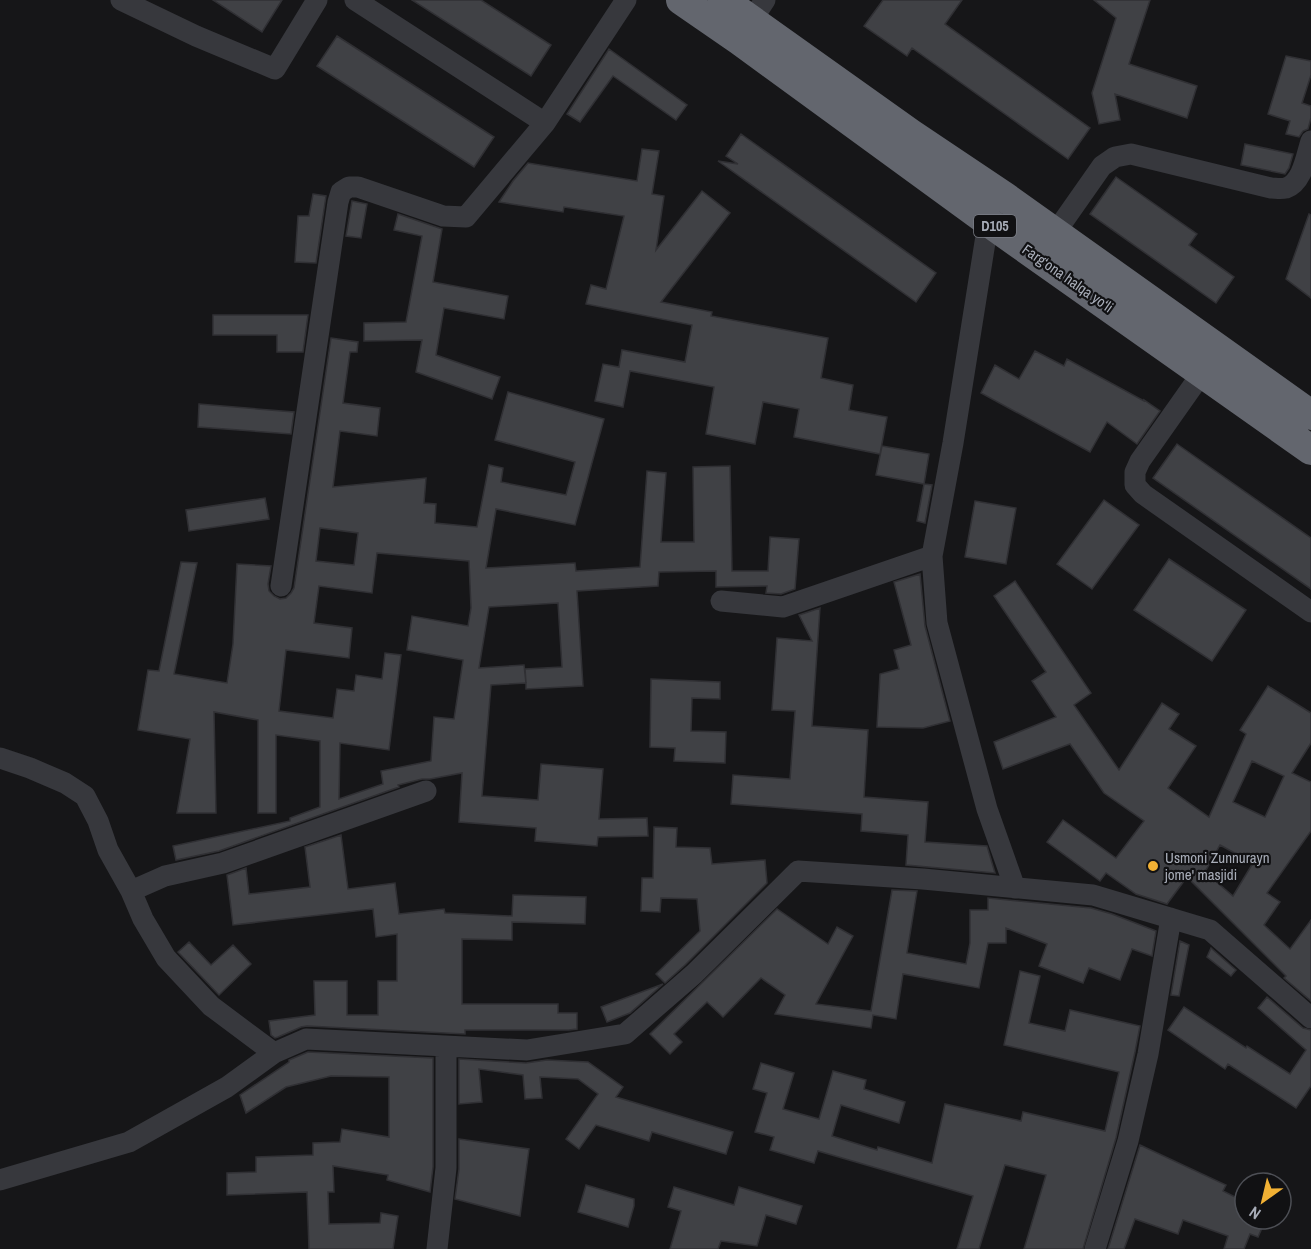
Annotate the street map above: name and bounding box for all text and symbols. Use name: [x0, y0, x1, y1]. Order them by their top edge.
road number: D105: [974, 215, 1016, 237]
street label: Farg‘ona halqa yo‘li: [1018, 239, 1118, 317]
place label: Usmoni Zunnurayn jome' masjidi: [1164, 847, 1270, 885]
marker: Usmoni Zunnurayn jome' masjidi: [1146, 859, 1160, 873]
north arrow: [1233, 1171, 1293, 1231]
text: N: [1245, 1202, 1265, 1225]

